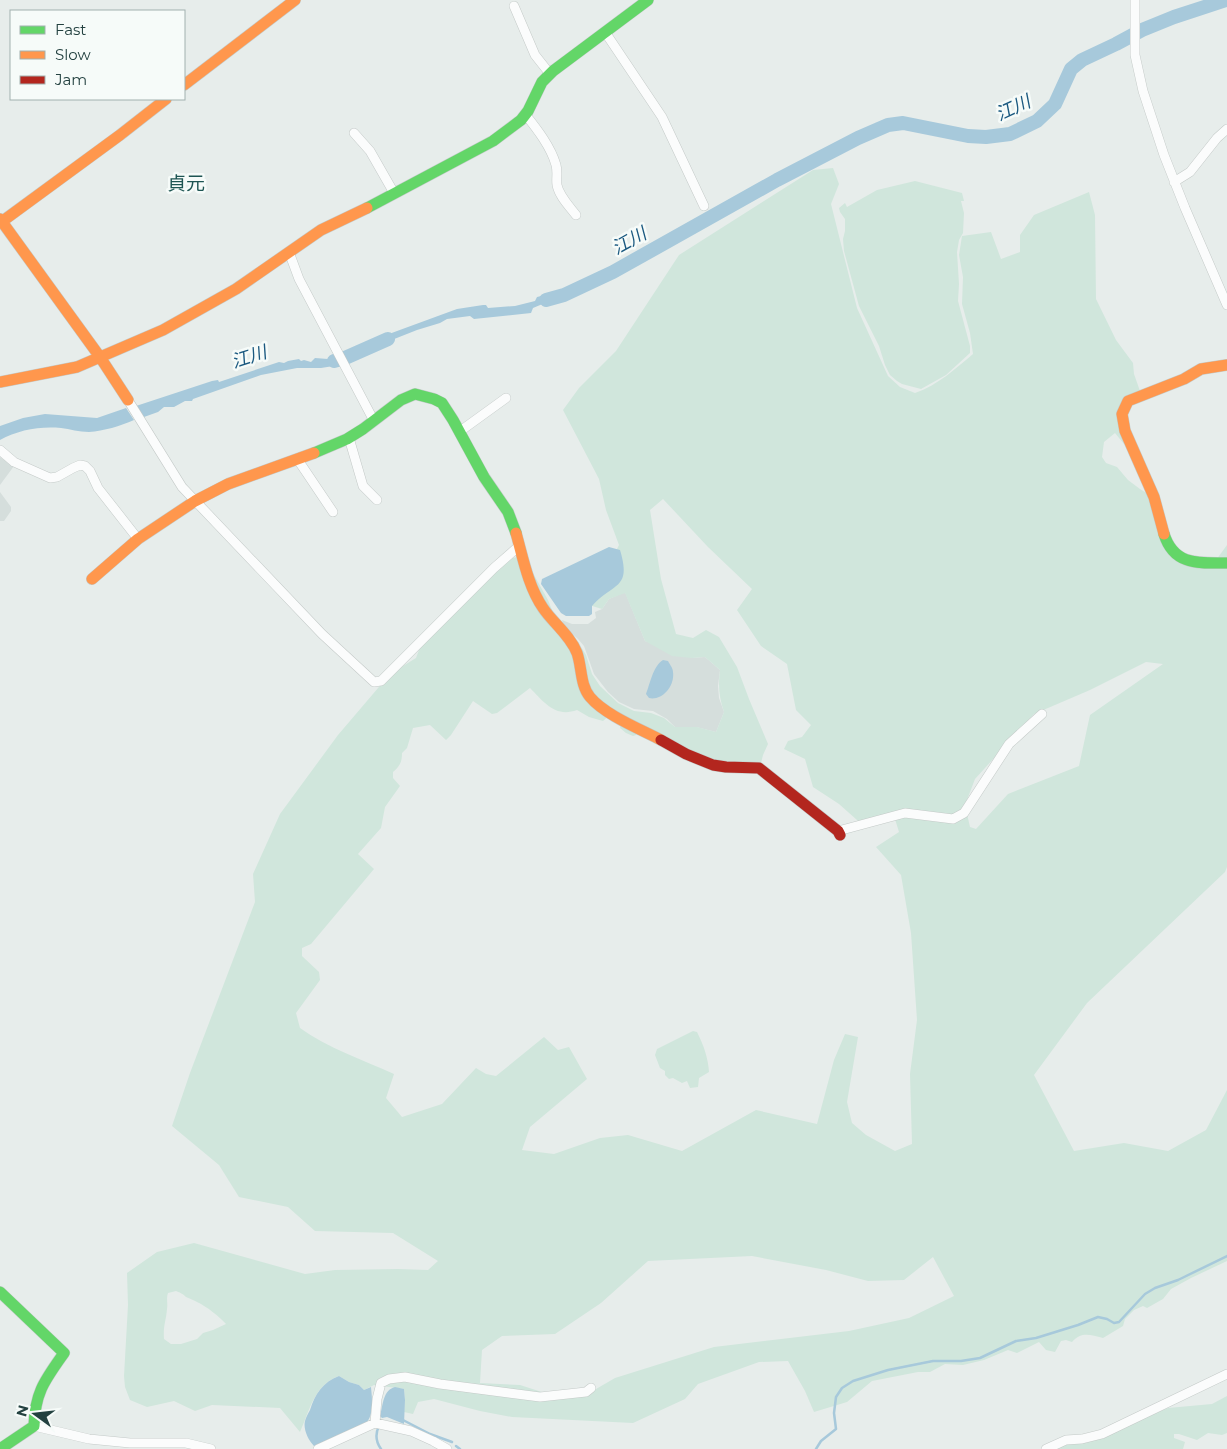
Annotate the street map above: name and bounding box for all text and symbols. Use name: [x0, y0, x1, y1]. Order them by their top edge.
legend: [10, 10, 185, 100]
text: Fast: [55, 20, 86, 39]
text: Slow: [55, 45, 91, 64]
text: Jam: [54, 70, 87, 89]
water label: 江川: [992, 90, 1036, 126]
district label: 貞元: [167, 172, 205, 195]
water label: 江川: [608, 222, 652, 259]
water label: 江川: [228, 340, 271, 373]
north arrow: [10, 1389, 60, 1439]
text: N: [12, 1403, 33, 1418]

